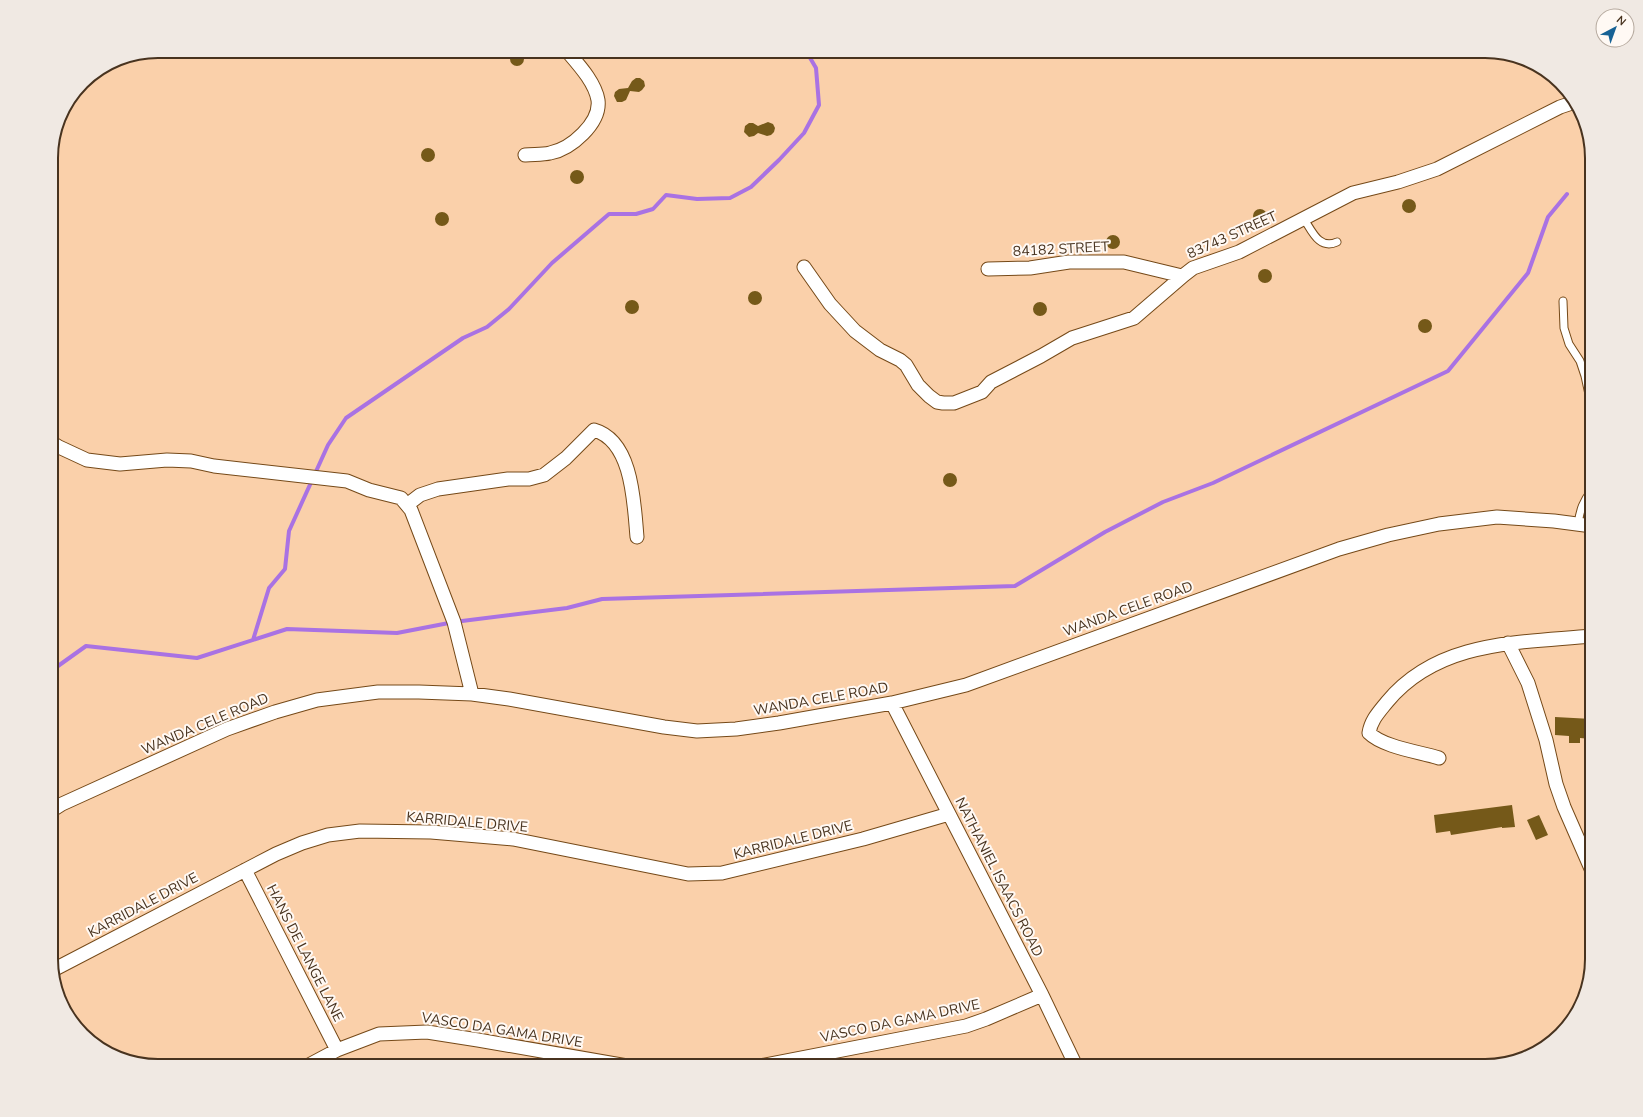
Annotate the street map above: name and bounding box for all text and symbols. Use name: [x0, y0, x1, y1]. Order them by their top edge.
north arrow: [1595, 8, 1635, 48]
text: N: [1613, 12, 1629, 29]
street label: 83743 STREET: [1184, 206, 1280, 263]
street label: 84182 STREET: [1012, 237, 1110, 261]
street label: WANDA CELE ROAD: [1061, 577, 1195, 641]
street label: WANDA CELE ROAD: [752, 678, 890, 720]
street label: WANDA CELE ROAD: [138, 689, 272, 759]
street label: NATHANIEL ISAACS ROAD: [950, 794, 1048, 960]
street label: KARRIDALE DRIVE: [405, 807, 529, 837]
street label: KARRIDALE DRIVE: [732, 816, 854, 864]
street label: KARRIDALE DRIVE: [85, 868, 201, 942]
street label: HANS DE LANGE LANE: [262, 881, 348, 1025]
street label: VASCO DA GAMA DRIVE: [818, 995, 981, 1047]
street label: VASCO DA GAMA DRIVE: [419, 1008, 584, 1052]

